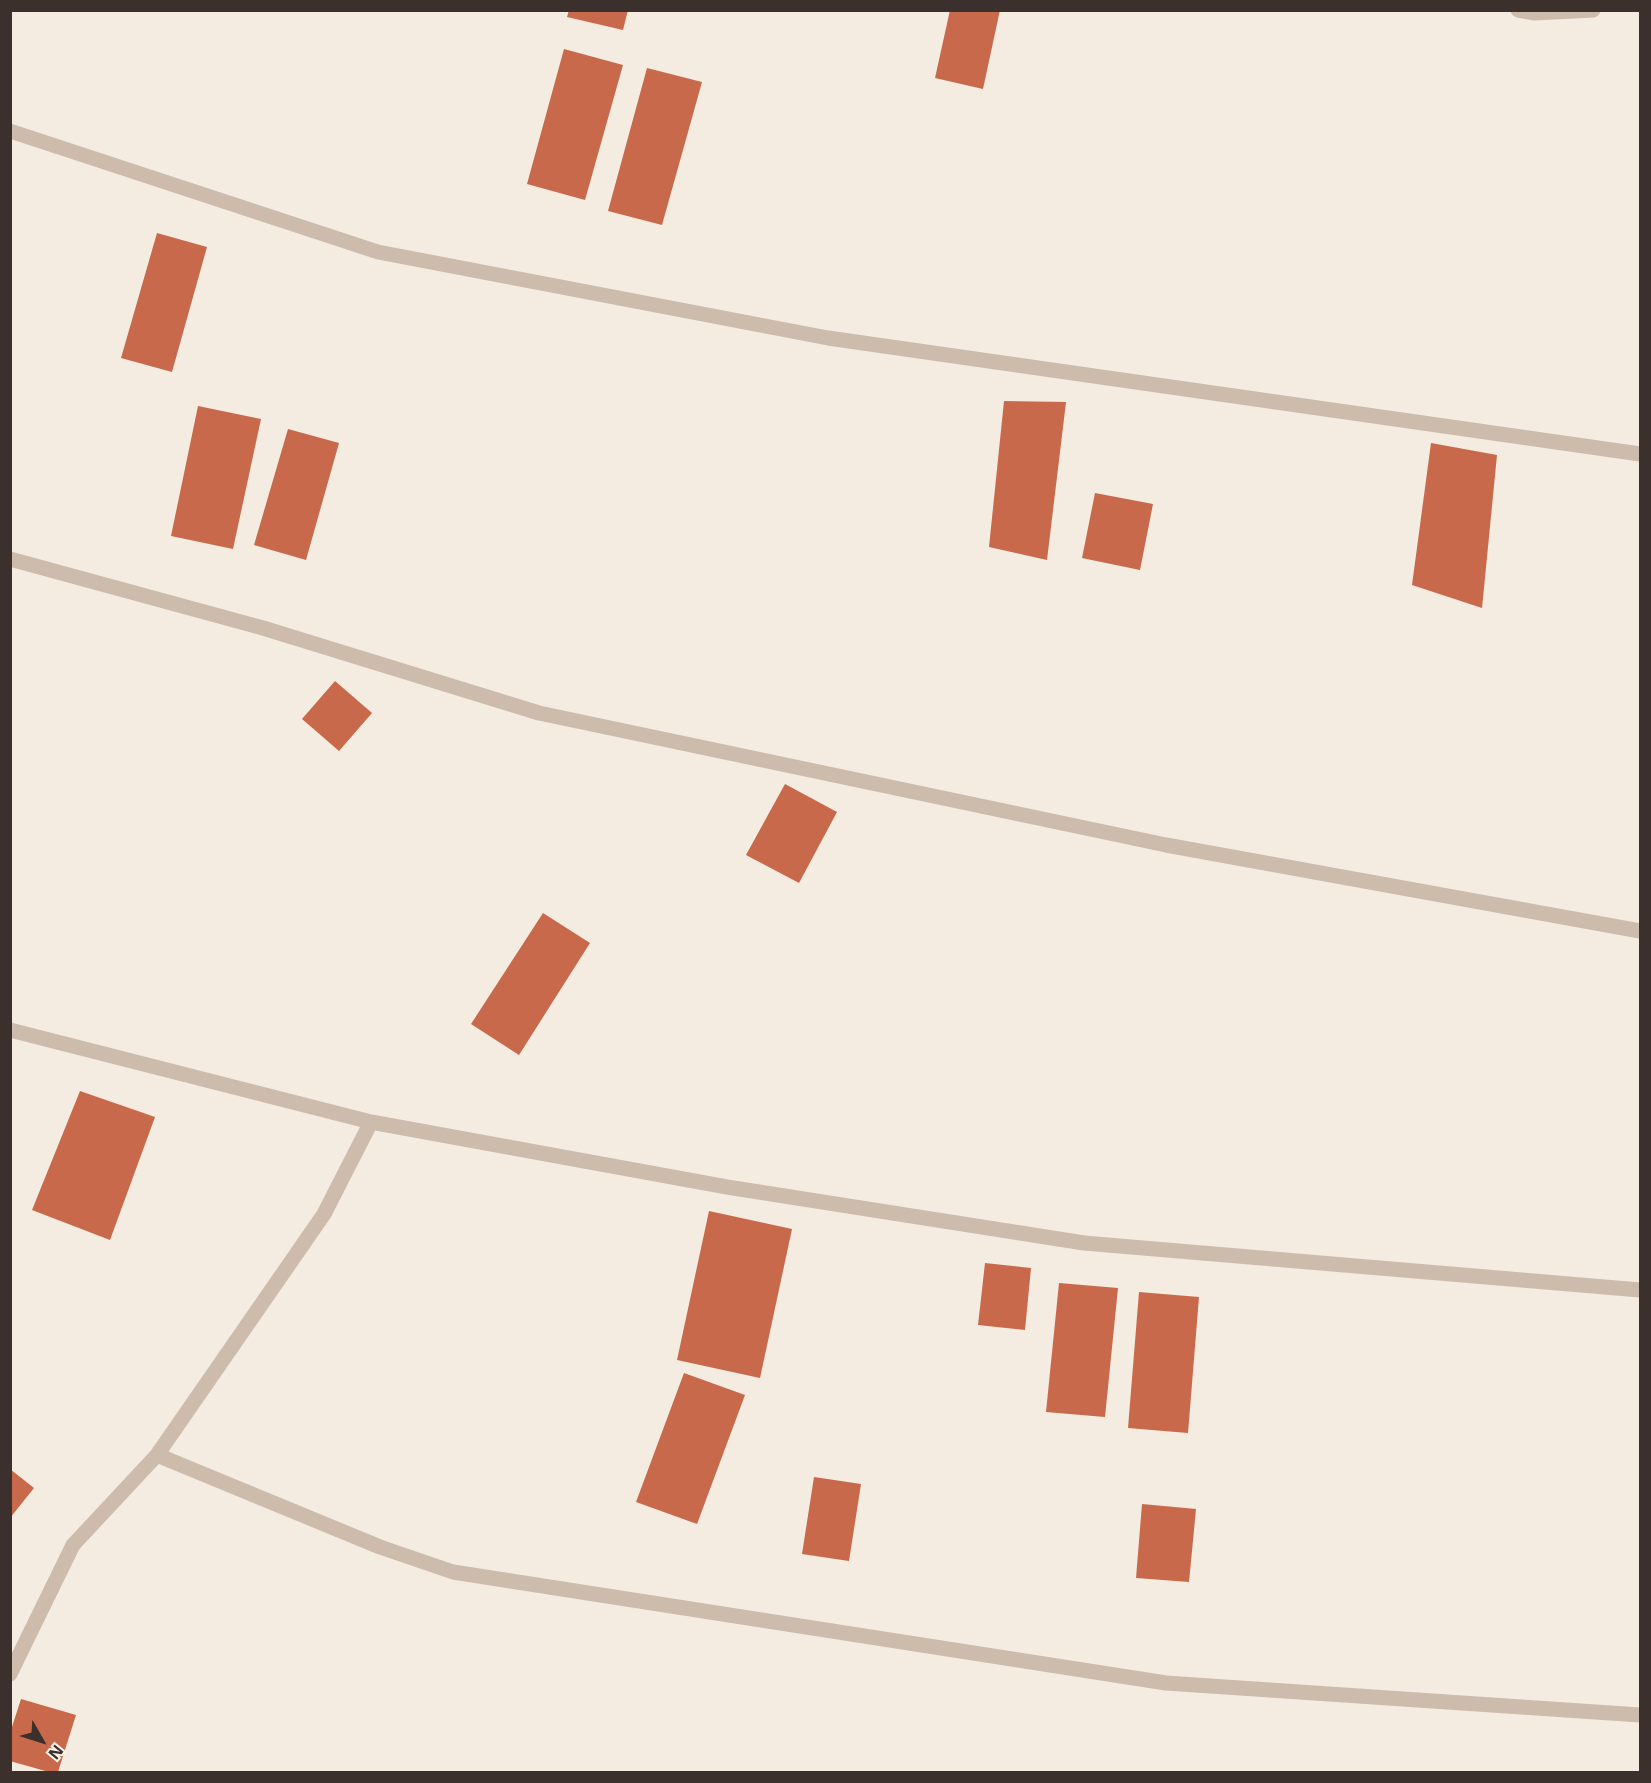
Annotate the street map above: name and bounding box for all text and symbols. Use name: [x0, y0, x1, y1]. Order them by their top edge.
north arrow: [12, 1711, 72, 1771]
text: N: [43, 1740, 69, 1764]

